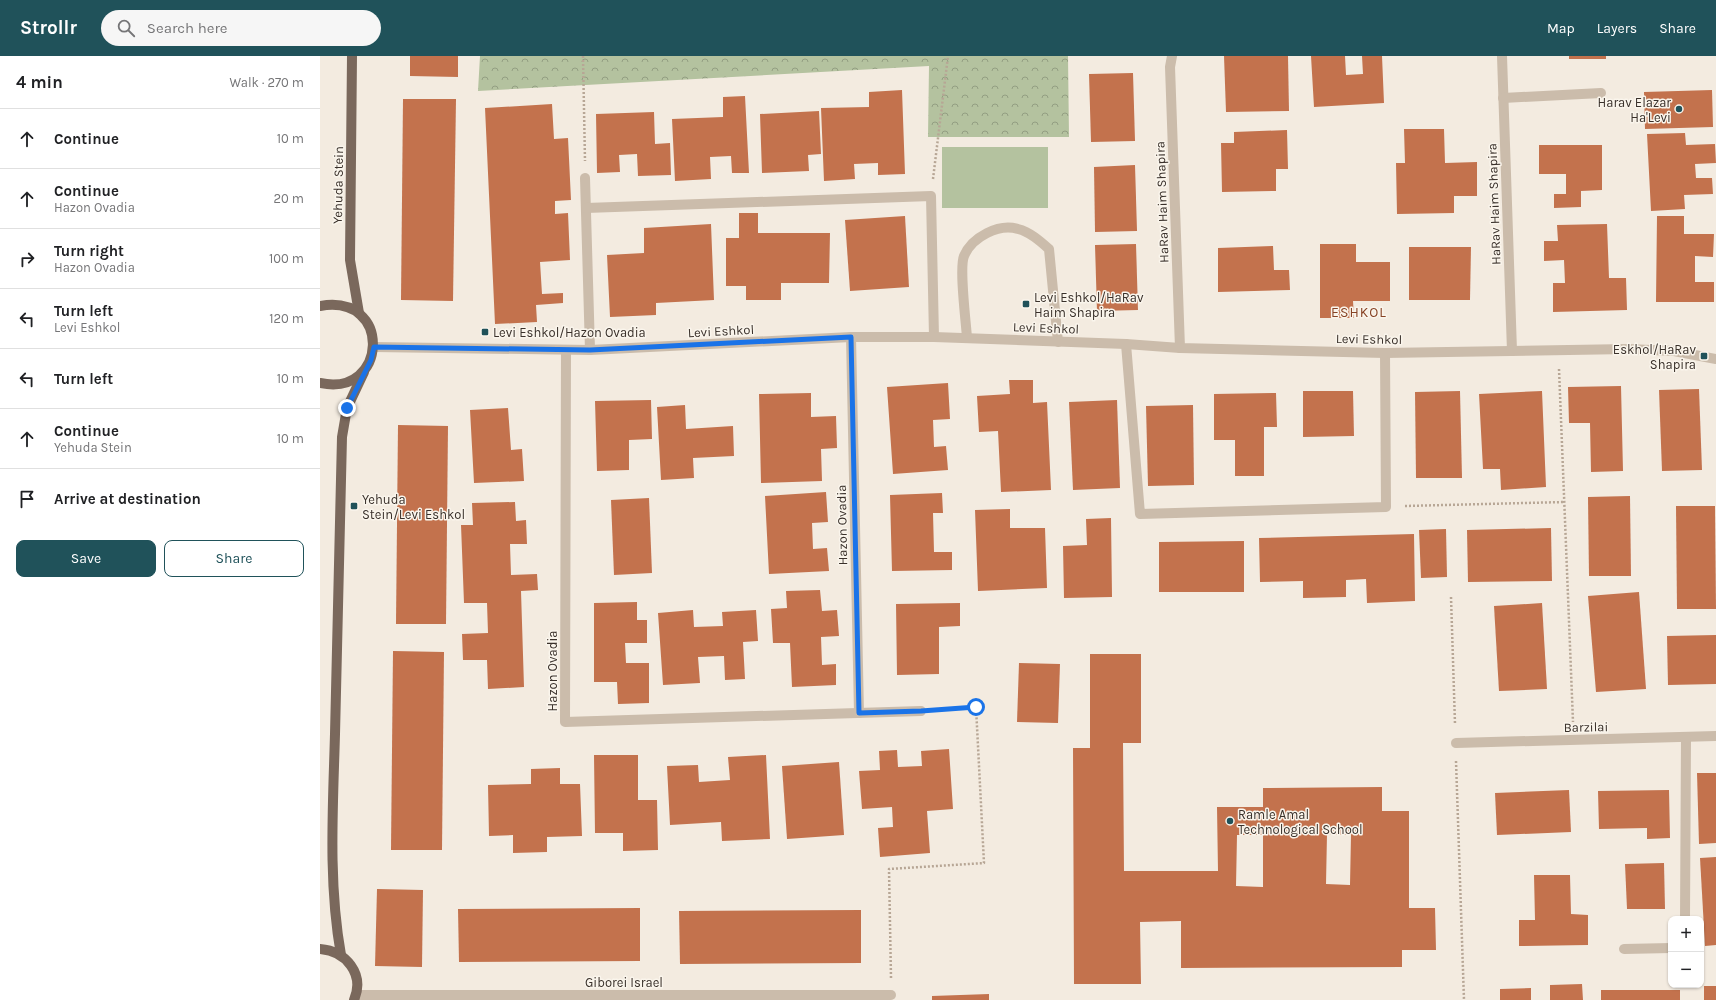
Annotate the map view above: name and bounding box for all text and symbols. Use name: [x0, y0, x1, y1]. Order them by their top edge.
search box: [101, 10, 381, 46]
text: Strollr: [20, 17, 77, 39]
icon: search: [115, 17, 137, 39]
text: Search here: [147, 19, 228, 37]
text: Map: [1547, 20, 1575, 37]
text: Layers: [1597, 20, 1637, 37]
text: Share: [1659, 20, 1696, 37]
text: 4 min: [16, 72, 63, 92]
text: Walk · 270 m: [230, 75, 304, 90]
place label: Harav Elazar Ha'Levi: [1598, 95, 1671, 125]
marker: Harav Elazar Ha'Levi: [1674, 104, 1684, 114]
icon: ahead: [16, 128, 38, 150]
text: Continue: [54, 130, 119, 148]
text: 10 m: [277, 131, 304, 146]
street label: HaRav Haim Shapira: [1152, 141, 1172, 263]
street label: HaRav Haim Shapira: [1484, 143, 1504, 265]
street label: Yehuda Stein: [330, 146, 346, 224]
text: Continue: [54, 182, 119, 200]
icon: ahead: [16, 188, 38, 210]
text: 20 m: [274, 191, 304, 206]
text: Hazon Ovadia: [54, 200, 135, 215]
text: Turn right: [54, 242, 124, 260]
icon: right: [16, 248, 38, 270]
text: 100 m: [269, 251, 304, 266]
text: Hazon Ovadia: [54, 260, 135, 275]
place label: Levi Eshkol/HaRav Haim Shapira: [1034, 290, 1144, 320]
marker: Levi Eshkol/HaRav Haim Shapira: [1021, 299, 1031, 309]
text: Turn left: [54, 302, 113, 320]
district label: ESHKOL: [1331, 304, 1387, 321]
icon: left: [16, 308, 38, 330]
text: 120 m: [269, 311, 304, 326]
street label: Levi Eshkol: [1013, 319, 1079, 337]
text: Levi Eshkol: [54, 320, 120, 335]
street label: Levi Eshkol: [687, 322, 755, 340]
place label: Levi Eshkol/Hazon Ovadia: [493, 325, 646, 340]
marker: Levi Eshkol/Hazon Ovadia: [480, 327, 490, 337]
street label: Levi Eshkol: [1336, 331, 1402, 347]
place label: Eskhol/HaRav Shapira: [1613, 342, 1696, 372]
marker: Eskhol/HaRav Shapira: [1699, 351, 1709, 361]
icon: left: [16, 368, 38, 390]
text: Turn left: [54, 370, 113, 388]
text: 10 m: [277, 371, 304, 386]
route end: [338, 399, 356, 417]
text: Continue: [54, 422, 119, 440]
icon: ahead: [16, 428, 38, 450]
text: 10 m: [277, 431, 304, 446]
text: Yehuda Stein: [54, 440, 132, 455]
street label: Hazon Ovadia: [834, 484, 850, 566]
icon: arrive: [16, 488, 38, 510]
text: Arrive at destination: [54, 490, 201, 508]
place label: Yehuda Stein/Levi Eshkol: [362, 492, 465, 522]
marker: Yehuda Stein/Levi Eshkol: [349, 501, 359, 511]
button: Save: [16, 540, 156, 577]
button: Share: [164, 540, 304, 577]
street label: Hazon Ovadia: [545, 631, 560, 711]
route start: [967, 698, 985, 716]
street label: Barzilai: [1564, 719, 1608, 735]
place label: Ramle Amal Technological School: [1238, 807, 1363, 837]
marker: Ramle Amal Technological School: [1225, 816, 1235, 826]
map controls: [1668, 916, 1704, 988]
button: +: [1668, 916, 1704, 952]
button: −: [1668, 952, 1704, 988]
street label: Giborei Israel: [585, 975, 663, 990]

